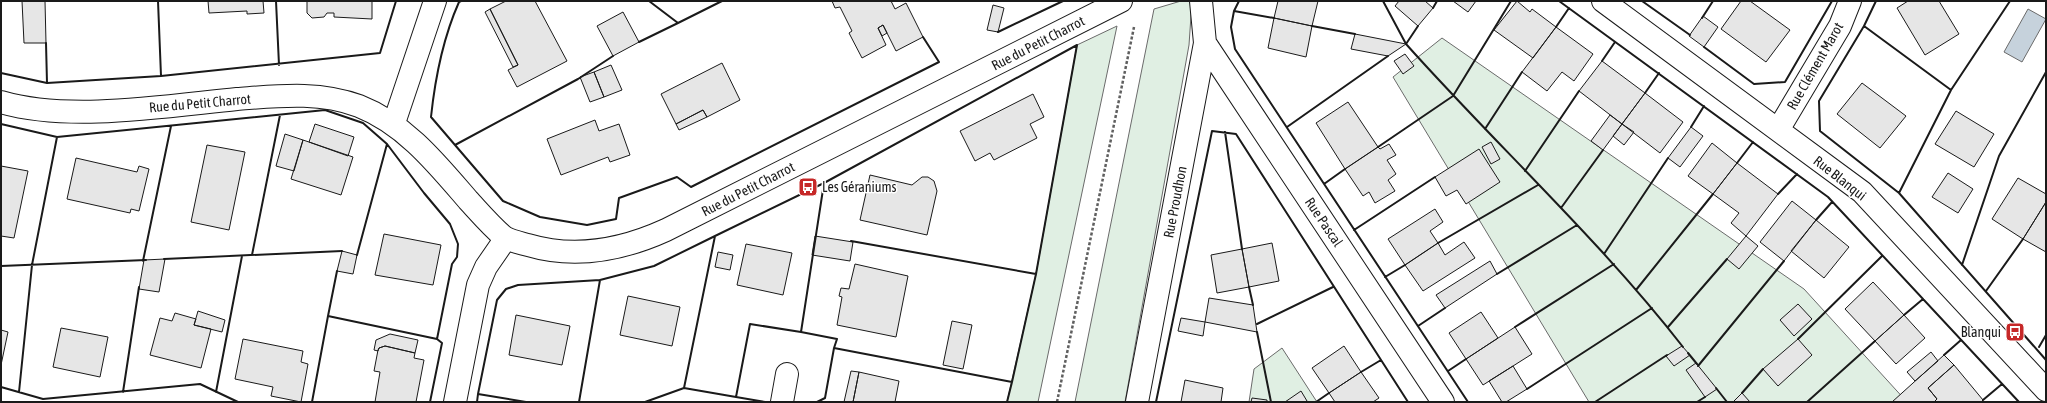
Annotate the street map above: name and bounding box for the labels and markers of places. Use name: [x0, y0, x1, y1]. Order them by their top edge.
bus stop icon: Les Géraniums: [797, 176, 819, 198]
place label: Les Géraniums: [822, 179, 897, 195]
bus stop icon: Blanqui: [2004, 321, 2026, 343]
place label: Blanqui: [1961, 324, 2001, 340]

